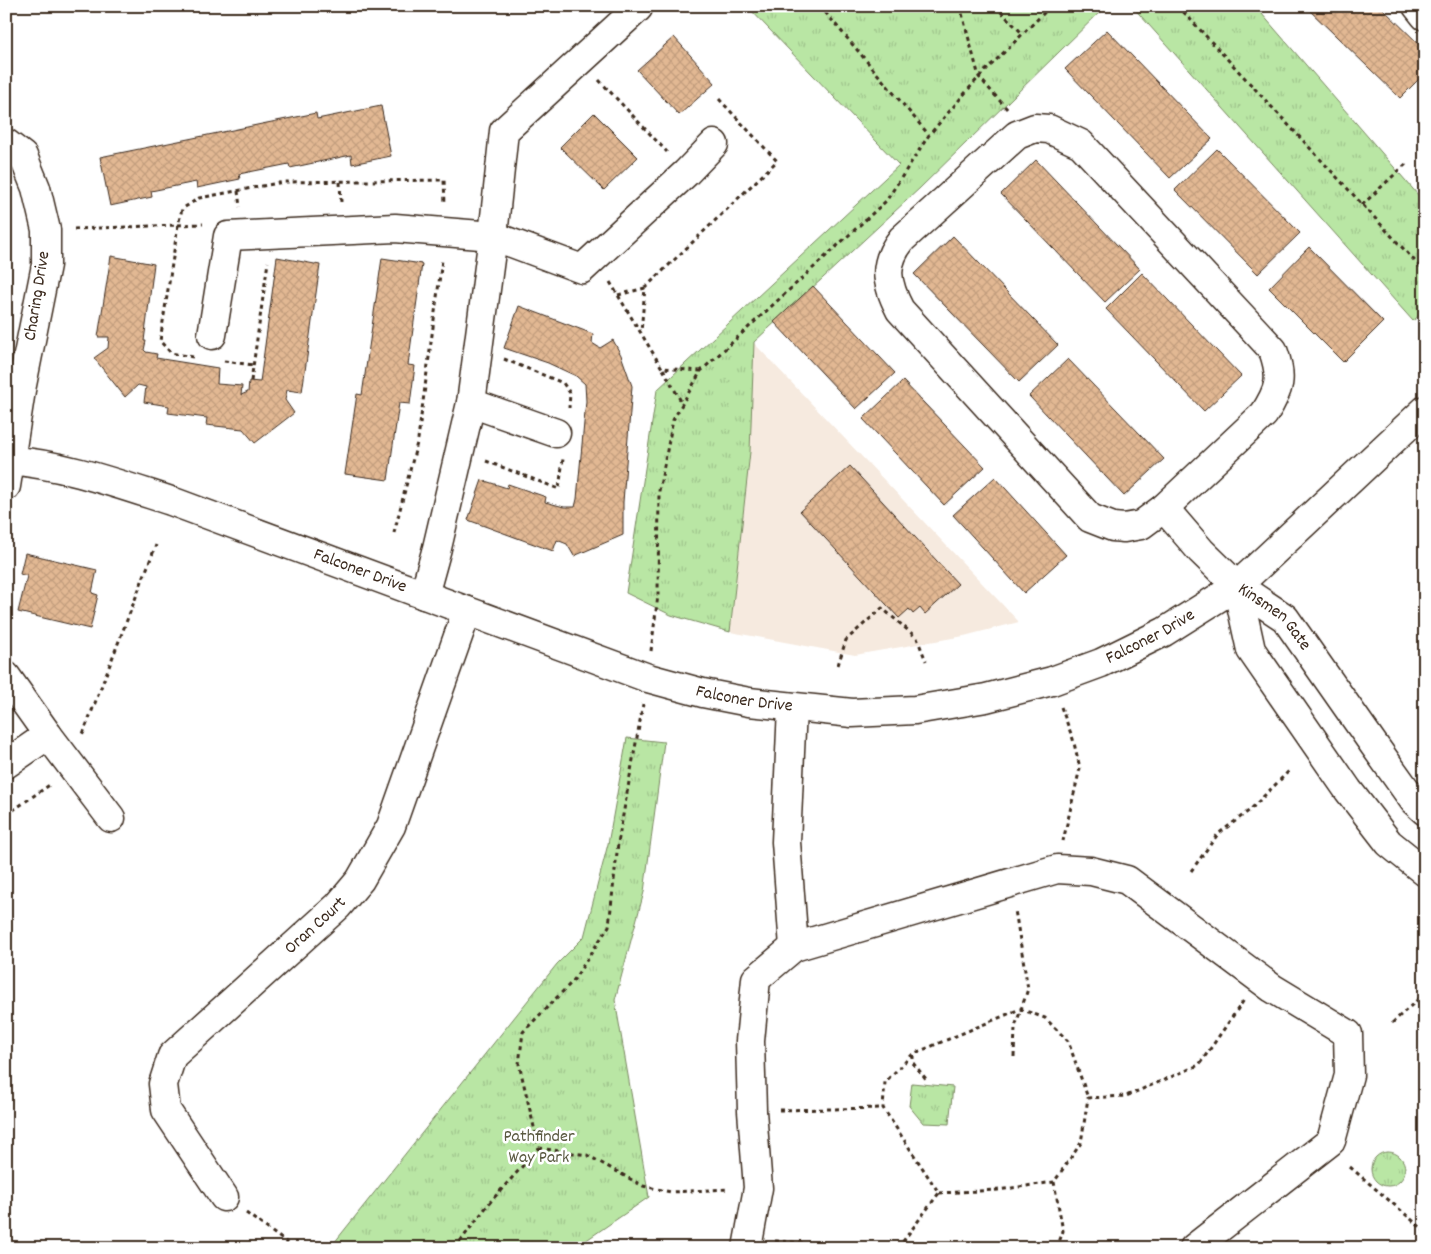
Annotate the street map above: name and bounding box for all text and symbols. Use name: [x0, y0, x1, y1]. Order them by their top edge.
street label: Charing Drive: [19, 249, 57, 343]
street label: Falconer Drive: [310, 542, 410, 600]
street label: Kinsmen Gate: [1232, 577, 1317, 656]
street label: Falconer Drive: [1102, 603, 1200, 671]
street label: Falconer Drive: [693, 679, 794, 719]
street label: Oran Court: [279, 891, 353, 961]
park label: Pathfinder Way Park: [503, 1125, 575, 1171]

